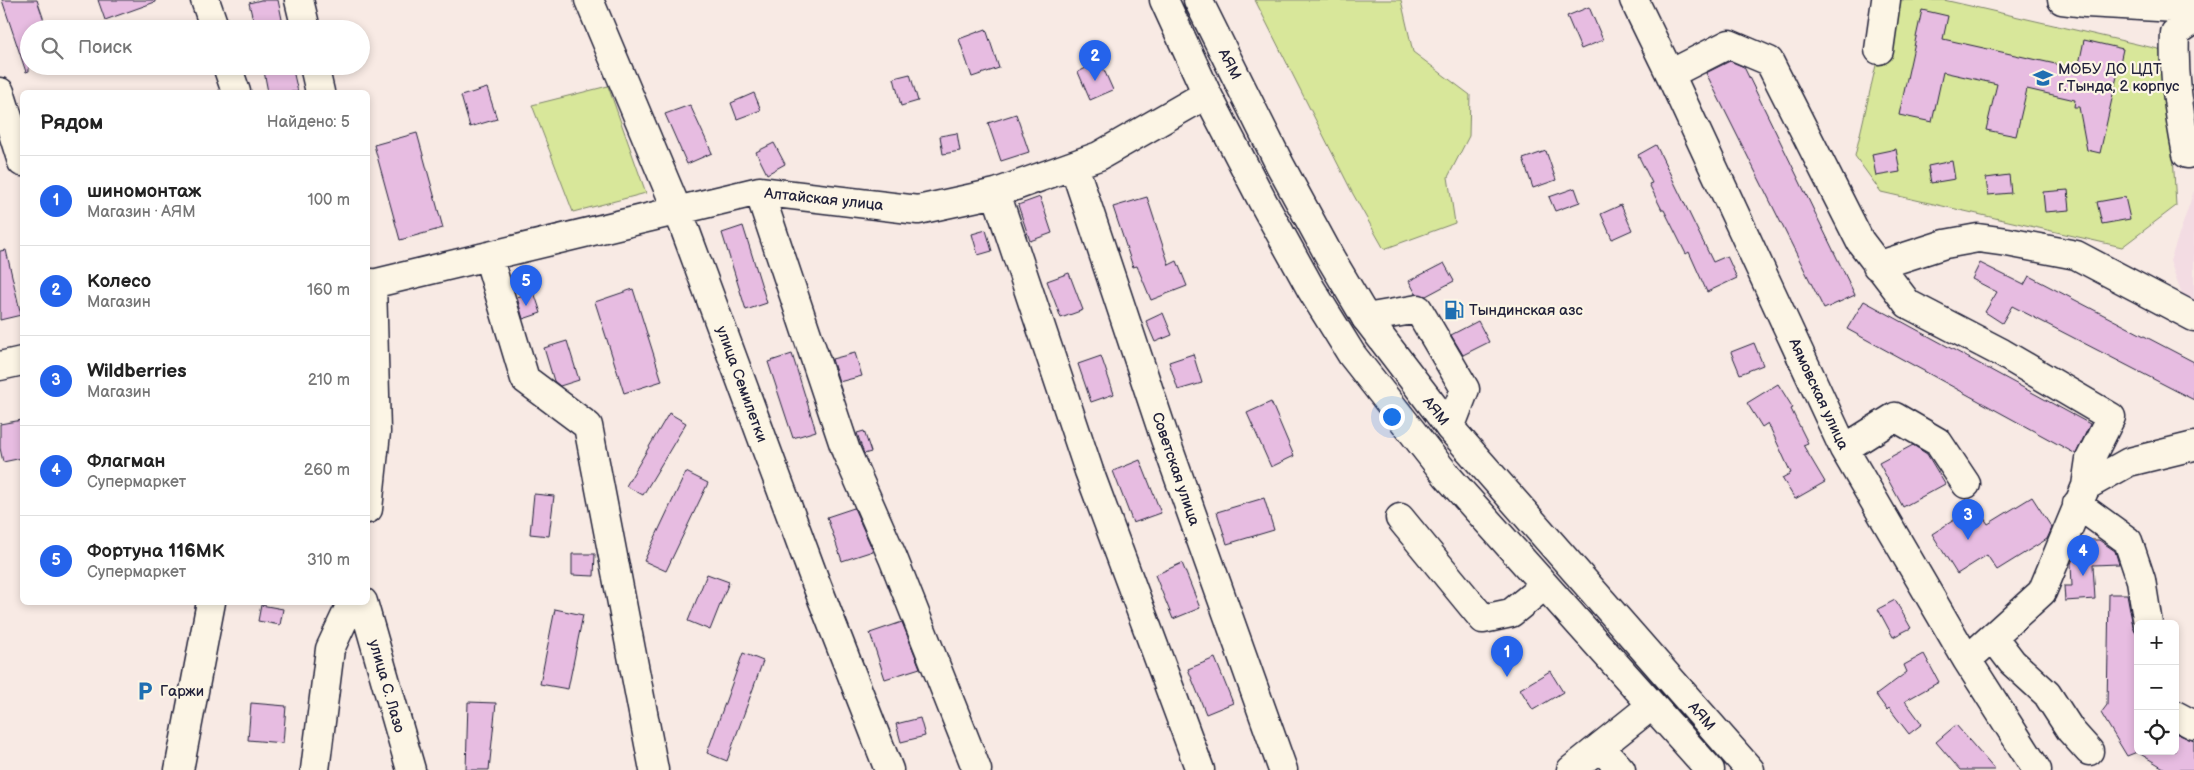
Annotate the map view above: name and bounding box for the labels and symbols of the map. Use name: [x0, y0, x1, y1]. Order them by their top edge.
pin: 2: [1079, 40, 1111, 81]
street label: АЯМ: [1213, 45, 1245, 83]
place label: МОБУ ДО ЦДТ г.Тында, 2 корпус: [2058, 60, 2180, 96]
school or university icon: МОБУ ДО ЦДТ г.Тында, 2 корпус: [2032, 67, 2054, 89]
street label: Алтайская улица: [763, 184, 885, 215]
pin: 5: [510, 265, 542, 306]
fuel station icon: Тындинская азс: [1443, 299, 1465, 321]
place label: Тындинская азс: [1469, 301, 1583, 320]
street label: улица Семилетки: [712, 323, 771, 445]
street label: Аямовская улица: [1784, 335, 1853, 453]
street label: АЯМ: [1418, 392, 1453, 430]
your location: [1379, 404, 1405, 430]
street label: Советская улица: [1147, 410, 1204, 528]
pin: 3: [1952, 499, 1984, 540]
pin: 4: [2067, 535, 2099, 576]
pin: 1: [1491, 636, 1523, 677]
street label: улица С. Лазо: [364, 637, 409, 735]
parking icon: Гаржи: [134, 680, 156, 702]
place label: Гаржи: [160, 682, 204, 701]
street label: АЯМ: [1683, 697, 1719, 735]

